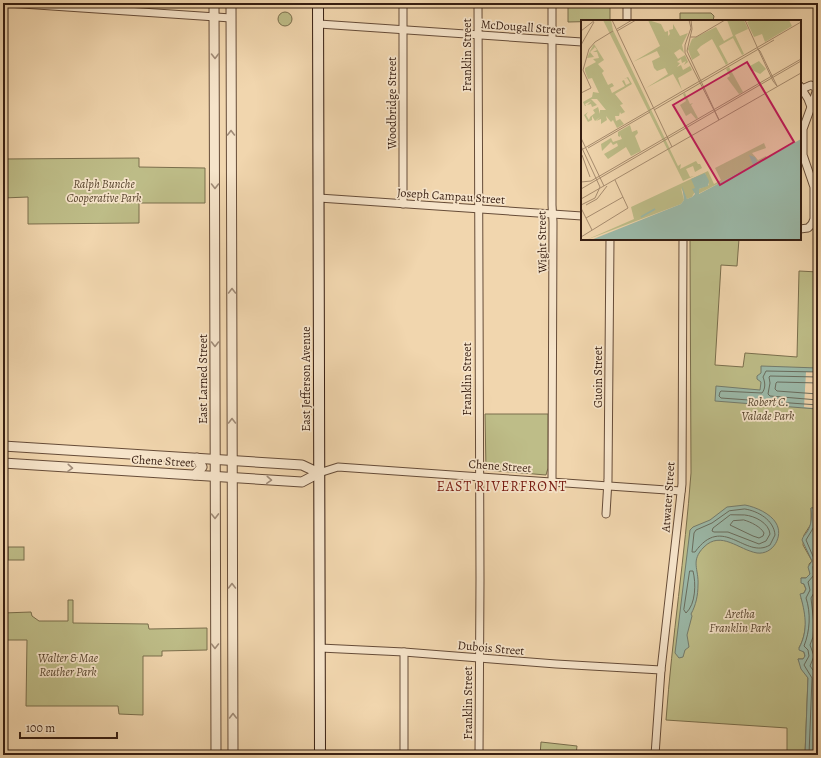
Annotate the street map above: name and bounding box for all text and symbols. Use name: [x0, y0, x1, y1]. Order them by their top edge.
street label: McDougall Street: [480, 16, 566, 38]
street label: Franklin Street: [459, 18, 475, 92]
inset map: [581, 20, 801, 240]
one-way arrow: [211, 53, 219, 59]
street label: Woodbridge Street: [384, 57, 400, 150]
one-way arrow: [227, 130, 235, 136]
park label: Ralph Bunche Cooperative Park: [67, 176, 142, 206]
one-way arrow: [211, 183, 219, 189]
street label: Joseph Campau Street: [397, 184, 506, 208]
street label: Wight Street: [533, 211, 551, 274]
one-way arrow: [228, 288, 236, 294]
street label: East Jefferson Avenue: [298, 326, 314, 432]
street label: East Larned Street: [195, 334, 211, 424]
one-way arrow: [211, 341, 219, 347]
street label: Franklin Street: [459, 342, 475, 416]
street label: Guoin Street: [590, 346, 606, 408]
park label: Robert C. Valade Park: [742, 394, 795, 424]
one-way arrow: [228, 418, 236, 424]
street label: Chene Street: [131, 451, 195, 471]
street label: Chene Street: [468, 456, 532, 476]
street label: Atwater Street: [657, 461, 678, 534]
one-way arrow: [67, 463, 73, 472]
one-way arrow: [266, 476, 272, 485]
district label: EAST RIVERFRONT: [437, 477, 567, 496]
one-way arrow: [211, 513, 220, 519]
one-way arrow: [228, 583, 236, 589]
park label: Aretha Franklin Park: [709, 606, 771, 636]
street label: Dubois Street: [457, 637, 525, 659]
one-way arrow: [211, 643, 219, 649]
park label: Walter & Mae Reuther Park: [38, 650, 99, 680]
street label: Franklin Street: [460, 666, 476, 740]
one-way arrow: [229, 713, 237, 719]
scale bar: [20, 714, 117, 740]
text: 100 m: [26, 720, 55, 736]

